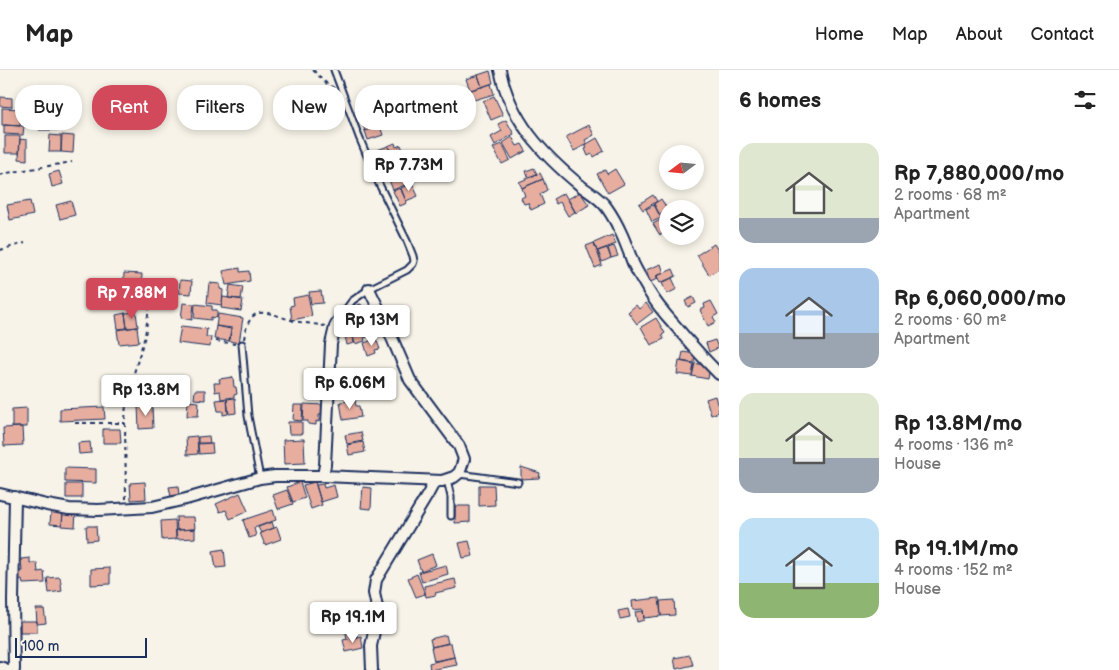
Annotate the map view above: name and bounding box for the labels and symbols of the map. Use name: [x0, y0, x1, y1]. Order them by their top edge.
north arrow: [659, 145, 704, 190]
pin: Rp 7.73M: [357, 150, 461, 192]
pin: Rp 7.88M: [80, 278, 184, 320]
pin: Rp 13M: [331, 304, 413, 347]
pin: Rp 6.06M: [298, 368, 402, 410]
pin: Rp 13.8M: [94, 374, 198, 417]
pin: Rp 19.1M: [301, 602, 405, 644]
scale bar: [15, 635, 148, 658]

